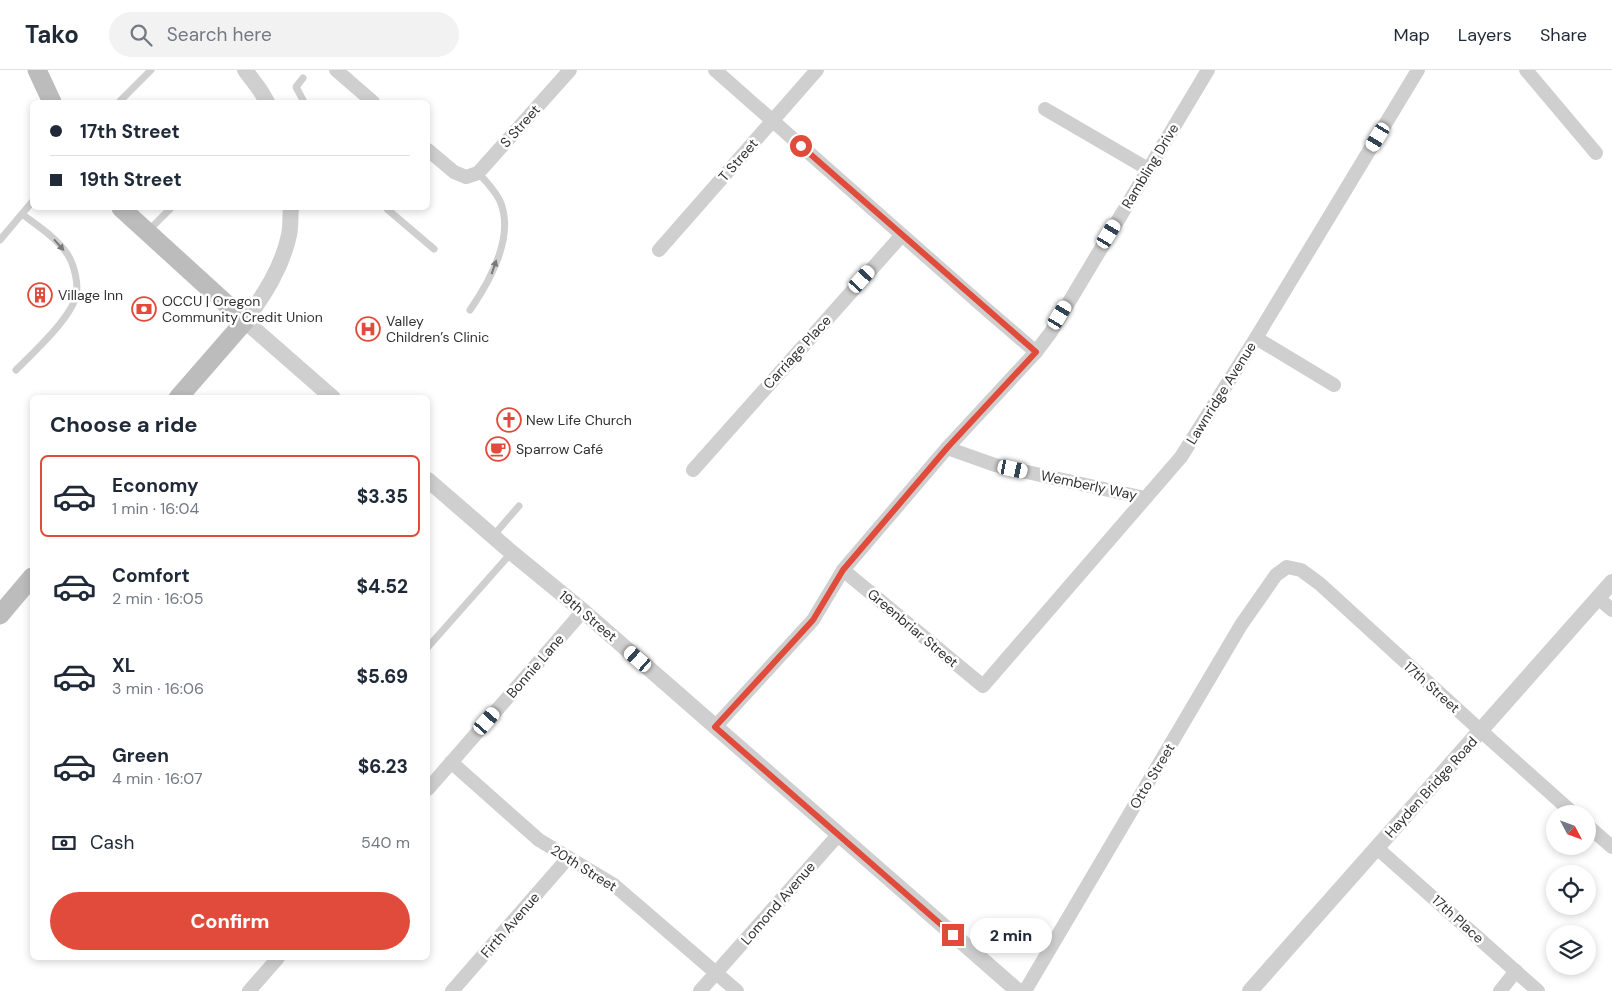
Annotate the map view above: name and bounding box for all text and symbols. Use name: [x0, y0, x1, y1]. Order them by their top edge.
search box: [109, 12, 459, 57]
text: Tako: [25, 19, 79, 50]
icon: search: [127, 21, 155, 49]
text: Search here: [167, 22, 272, 47]
text: Map: [1394, 23, 1430, 47]
text: Layers: [1458, 23, 1512, 47]
text: Share: [1540, 23, 1587, 47]
street label: S Street: [496, 101, 544, 151]
text: 17th Street: [80, 119, 180, 144]
street label: Rambling Drive: [1118, 120, 1183, 212]
car: [1363, 120, 1392, 154]
street label: T Street: [714, 135, 762, 185]
route start: [790, 135, 812, 157]
text: 19th Street: [80, 167, 182, 192]
car: [1094, 217, 1123, 251]
one-way arrow: [53, 239, 65, 251]
one-way arrow: [491, 260, 498, 275]
car: [846, 263, 877, 295]
building icon: Village Inn: [27, 282, 53, 308]
place label: Village Inn: [58, 286, 123, 304]
place label: OCCU | Oregon Community Credit Union: [162, 292, 323, 326]
bank icon: OCCU | Oregon Community Credit Union: [131, 296, 157, 322]
car: [1045, 298, 1074, 332]
street label: Carriage Place: [759, 311, 835, 393]
place label: Valley Children’s Clinic: [386, 312, 489, 346]
hospital icon: Valley Children’s Clinic: [355, 316, 381, 342]
street label: Lawnridge Avenue: [1182, 338, 1260, 448]
church icon: New Life Church: [496, 407, 522, 433]
text: Choose a ride: [50, 410, 198, 439]
place label: New Life Church: [526, 411, 632, 429]
cafe icon: Sparrow Café: [485, 436, 511, 462]
place label: Sparrow Café: [516, 440, 603, 458]
car: [996, 459, 1029, 479]
street label: Wemberly Way: [1039, 466, 1139, 504]
text: Economy: [112, 473, 199, 498]
icon: car: [52, 474, 97, 519]
text: $3.35: [357, 484, 408, 509]
text: 1 min · 16:04: [112, 498, 199, 519]
text: Comfort: [112, 563, 190, 588]
icon: car: [52, 564, 97, 609]
text: $4.52: [356, 574, 408, 599]
street label: Greenbriar Street: [864, 585, 962, 671]
street label: 19th Street: [555, 587, 621, 645]
text: 2 min · 16:05: [112, 588, 203, 609]
street label: Bonnie Lane: [502, 630, 568, 702]
car: [621, 643, 654, 675]
text: XL: [112, 653, 135, 678]
icon: car: [52, 654, 97, 699]
street label: 17th Street: [1400, 657, 1464, 717]
text: $5.69: [357, 664, 408, 689]
text: 3 min · 16:06: [112, 678, 204, 699]
car: [471, 705, 502, 737]
street label: Hayden Bridge Road: [1381, 733, 1481, 841]
street label: Otto Street: [1125, 740, 1179, 812]
text: Green: [112, 743, 169, 768]
icon: car: [52, 744, 97, 789]
text: $6.23: [358, 754, 408, 779]
text: 4 min · 16:07: [112, 768, 202, 789]
north arrow: [1546, 805, 1596, 855]
map controls: [1546, 805, 1596, 975]
icon: cash: [50, 829, 78, 857]
text: Cash: [90, 830, 134, 855]
text: 540 m: [361, 832, 410, 853]
street label: 20th Street: [548, 841, 620, 895]
street label: Lomond Avenue: [737, 858, 819, 948]
button: locate: [1546, 865, 1596, 915]
street label: Firth Avenue: [477, 889, 543, 961]
street label: 17th Place: [1428, 891, 1488, 947]
button: Confirm: [50, 892, 410, 950]
callout: 2 min: [970, 918, 1053, 952]
route end: [942, 924, 964, 946]
text: 2 min: [990, 925, 1032, 946]
button: layers: [1546, 925, 1596, 975]

